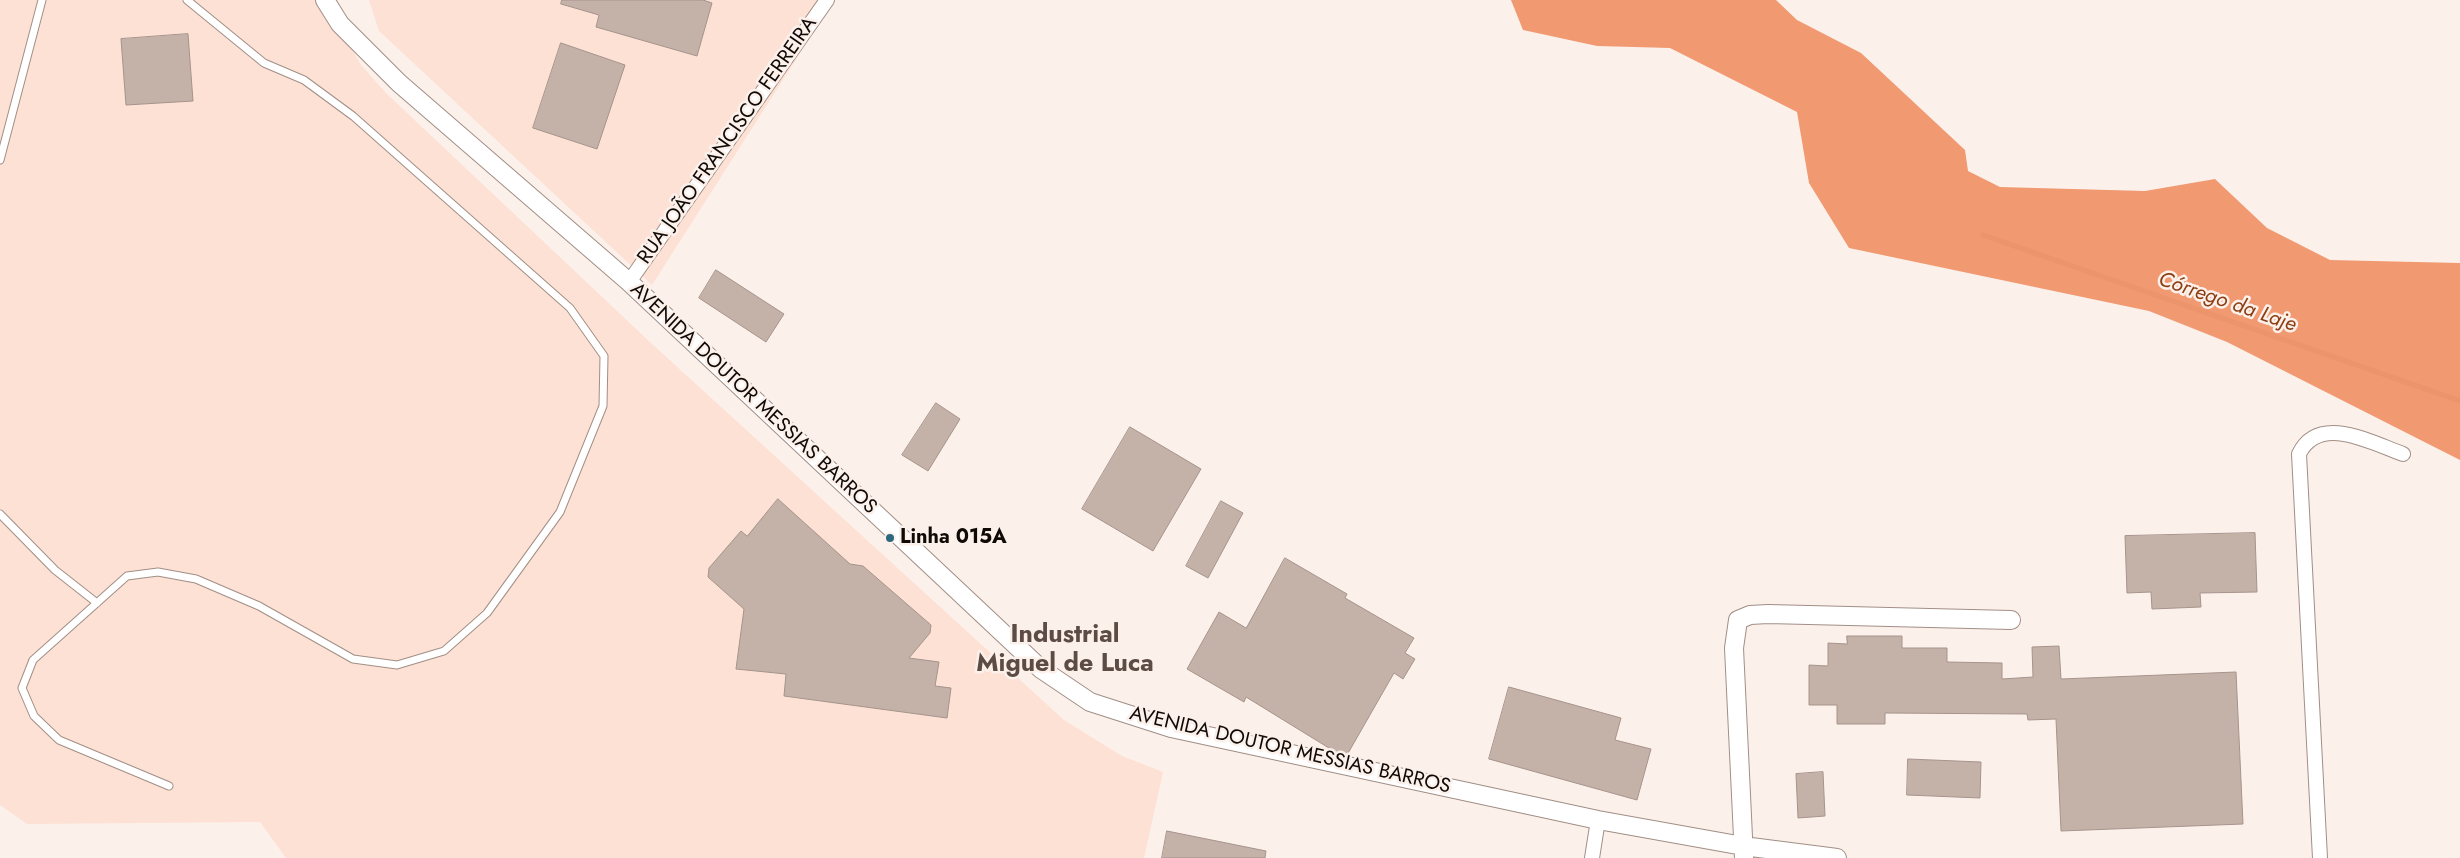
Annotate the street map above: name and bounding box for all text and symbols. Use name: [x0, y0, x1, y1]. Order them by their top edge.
street label: RUA JOÃO FRANCISCO FERREIRA: [633, 13, 823, 269]
water label: Córrego da Laje: [2155, 268, 2299, 338]
street label: AVENIDA DOUTOR MESSIAS BARROS: [625, 278, 881, 520]
place label: Linha 015A: [900, 526, 1007, 550]
marker: Linha 015A: [884, 532, 896, 544]
district label: Industrial Miguel de Luca: [976, 621, 1154, 680]
street label: AVENIDA DOUTOR MESSIAS BARROS: [1127, 702, 1453, 800]

